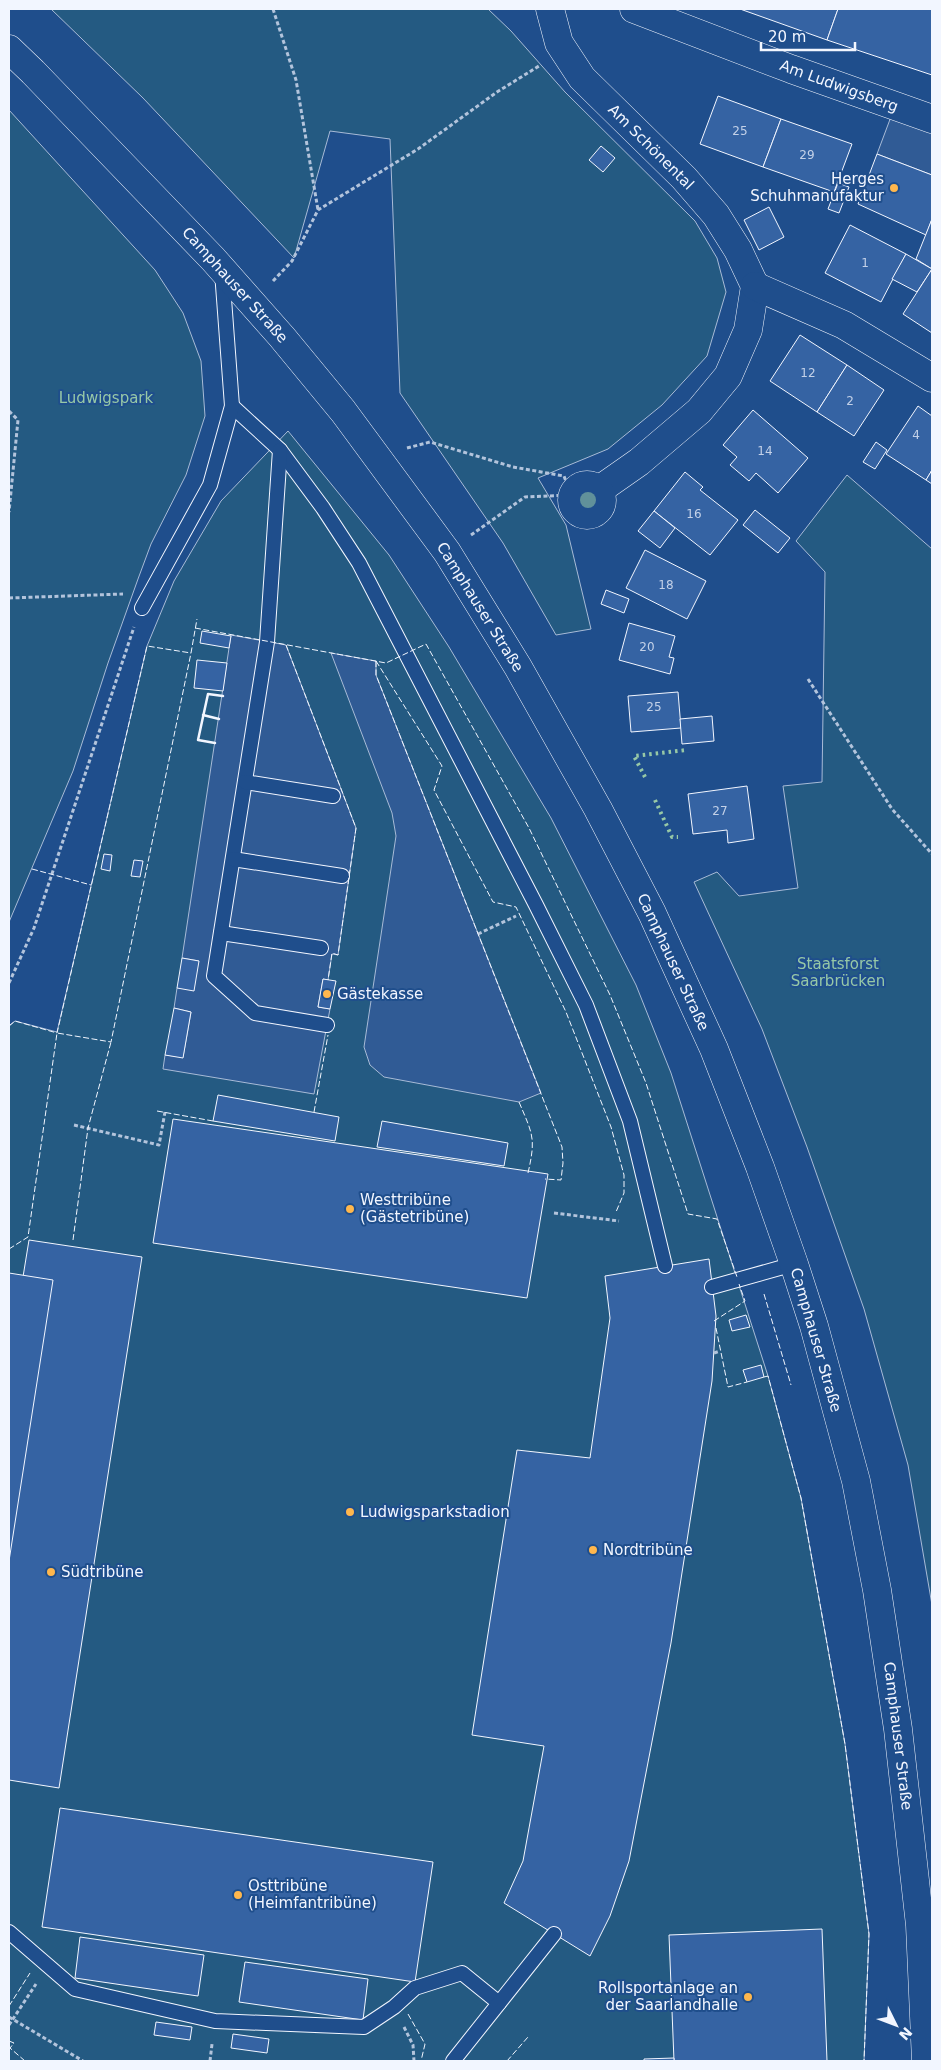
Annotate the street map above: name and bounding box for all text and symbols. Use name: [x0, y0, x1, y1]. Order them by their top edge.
scale bar: [761, 20, 855, 52]
text: 20 m: [768, 28, 806, 46]
street label: Am Ludwigsberg: [777, 56, 901, 116]
street label: Am Schönental: [604, 100, 698, 194]
house number: 25: [732, 124, 748, 138]
house number: 29: [799, 148, 815, 162]
place label: Herges Schuhmanufaktur: [750, 170, 885, 205]
marker: Herges Schuhmanufaktur: [888, 182, 900, 194]
street label: Camphauser Straße: [178, 223, 292, 347]
house number: 1: [861, 256, 869, 270]
house number: 12: [800, 366, 816, 380]
park label: Ludwigspark: [59, 389, 154, 407]
house number: 2: [846, 394, 854, 408]
house number: 4: [912, 428, 920, 442]
house number: 14: [757, 444, 773, 458]
house number: 16: [686, 507, 702, 521]
street label: Camphauser Straße: [433, 539, 527, 675]
house number: 18: [658, 578, 674, 592]
house number: 20: [639, 640, 655, 654]
house number: 25: [646, 700, 662, 714]
house number: 27: [712, 804, 728, 818]
street label: Camphauser Straße: [633, 890, 713, 1034]
park label: Staatsforst Saarbrücken: [791, 955, 885, 990]
place label: Gästekasse: [337, 985, 423, 1003]
marker: Gästekasse: [321, 988, 333, 1000]
place label: Westtribüne (Gästetribüne): [360, 1191, 469, 1226]
marker: Westtribüne (Gästetribüne): [344, 1203, 356, 1215]
street label: Camphauser Straße: [787, 1266, 845, 1414]
place label: Ludwigsparkstadion: [360, 1503, 510, 1521]
marker: Ludwigsparkstadion: [344, 1506, 356, 1518]
place label: Nordtribüne: [603, 1541, 693, 1559]
marker: Nordtribüne: [587, 1544, 599, 1556]
place label: Südtribüne: [61, 1563, 144, 1581]
marker: Südtribüne: [45, 1566, 57, 1578]
street label: Camphauser Straße: [880, 1661, 916, 1811]
place label: Osttribüne (Heimfantribüne): [248, 1877, 377, 1912]
marker: Osttribüne (Heimfantribüne): [232, 1889, 244, 1901]
place label: Rollsportanlage an der Saarlandhalle: [598, 1979, 738, 2014]
marker: Rollsportanlage an der Saarlandhalle: [742, 1991, 754, 2003]
north arrow: [871, 2000, 921, 2050]
text: N: [896, 2024, 916, 2043]

